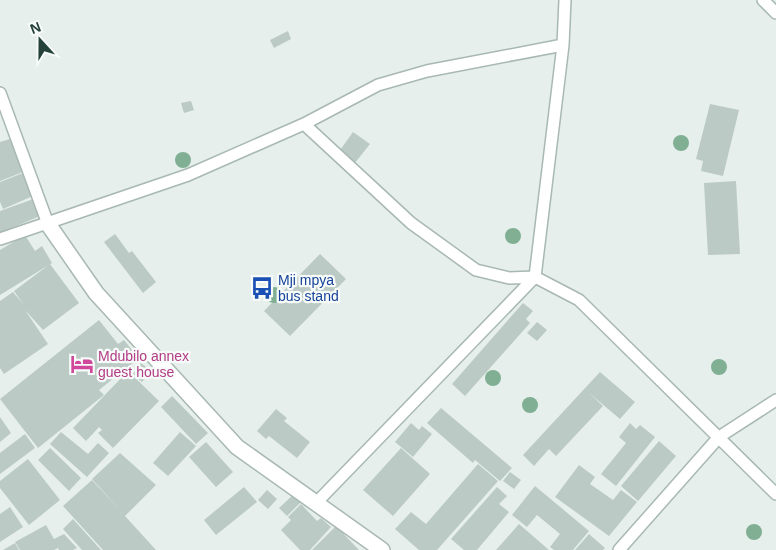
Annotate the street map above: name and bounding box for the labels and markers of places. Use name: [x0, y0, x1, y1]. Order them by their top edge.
place label: Mji mpya bus stand: [278, 272, 339, 304]
bus stop icon: Mji mpya bus stand: [249, 275, 275, 301]
place label: Mdubilo annex guest house: [98, 348, 189, 380]
hotel icon: Mdubilo annex guest house: [69, 351, 95, 377]

